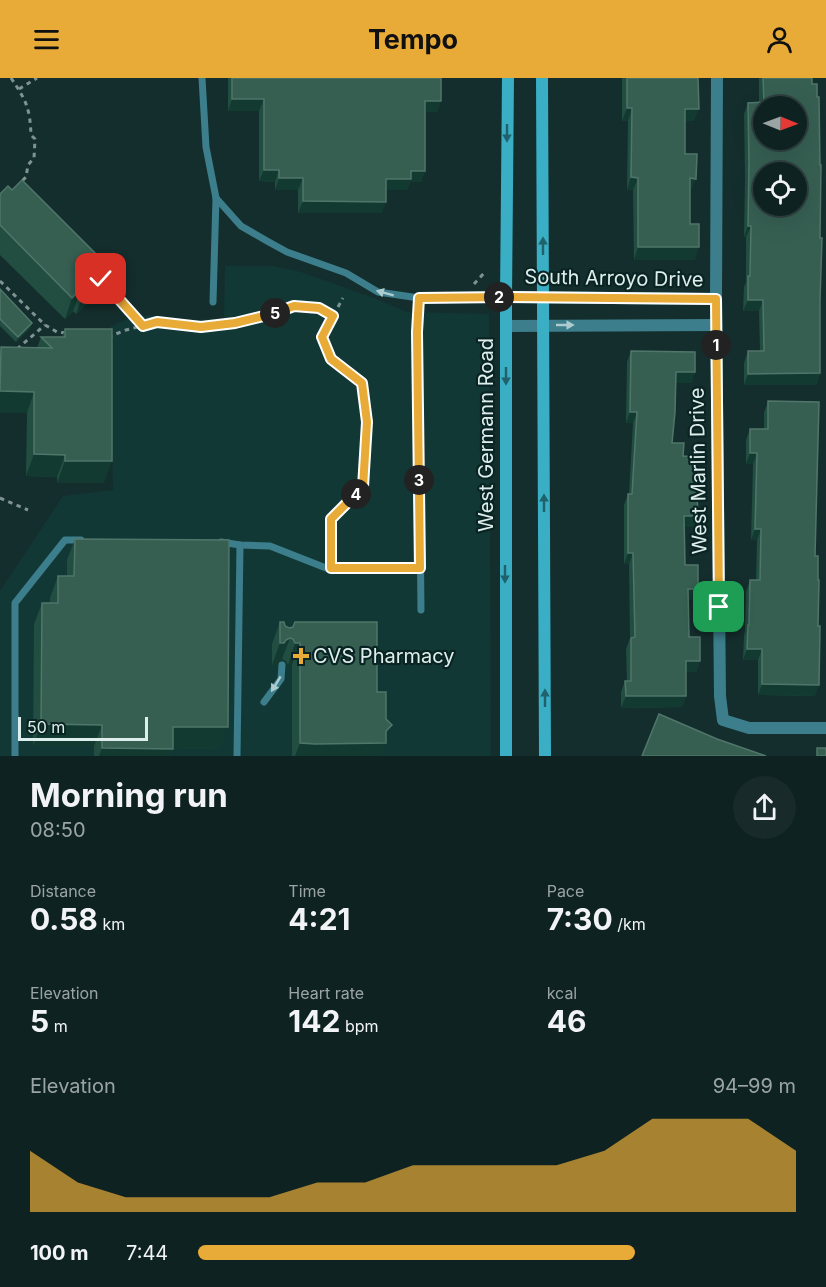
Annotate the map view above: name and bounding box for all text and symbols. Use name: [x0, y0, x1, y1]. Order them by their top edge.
icon: menu: [30, 23, 63, 56]
text: Tempo: [368, 23, 458, 56]
icon: person: [763, 23, 796, 56]
north arrow: [753, 96, 807, 150]
map controls: [753, 96, 807, 216]
one-way arrow: [502, 123, 512, 142]
button: locate: [753, 162, 807, 216]
one-way arrow: [538, 237, 548, 256]
pin: [75, 253, 126, 304]
icon: check: [84, 262, 117, 295]
street label: South Arroyo Drive: [524, 264, 704, 292]
pin: 2: [484, 282, 514, 312]
one-way arrow: [376, 287, 394, 297]
text: 2: [494, 287, 504, 307]
pin: 5: [260, 298, 290, 328]
text: 5: [270, 303, 280, 323]
one-way arrow: [555, 321, 574, 330]
pin: 1: [701, 330, 731, 360]
text: 1: [713, 335, 719, 355]
street label: West Germann Road: [474, 338, 498, 532]
one-way arrow: [501, 367, 511, 386]
street label: West Marlin Drive: [685, 387, 711, 555]
pin: 3: [404, 465, 434, 495]
text: 3: [414, 470, 424, 490]
pin: 4: [341, 479, 371, 509]
text: 4: [351, 484, 361, 504]
one-way arrow: [539, 493, 549, 512]
one-way arrow: [500, 564, 510, 583]
pin: [693, 581, 744, 632]
icon: arrive: [702, 590, 735, 623]
place label: CVS Pharmacy: [313, 644, 455, 668]
marker: CVS Pharmacy: [294, 649, 308, 663]
one-way arrow: [271, 676, 281, 693]
one-way arrow: [540, 688, 550, 707]
scale bar: [18, 714, 148, 742]
text: 50 m: [27, 717, 65, 737]
text: Morning run: [30, 775, 228, 815]
button: share: [733, 776, 796, 839]
text: 08:50: [30, 818, 86, 842]
text: Distance: [30, 881, 96, 901]
text: Time: [288, 881, 326, 901]
text: Pace: [547, 881, 584, 901]
text: 0.58: [30, 901, 98, 937]
text: 4:21: [288, 901, 350, 937]
text: 7:30: [547, 901, 613, 937]
text: km: [98, 914, 125, 934]
text: /km: [613, 914, 646, 934]
text: Elevation: [30, 983, 99, 1003]
text: Heart rate: [288, 983, 364, 1003]
text: kcal: [547, 983, 577, 1003]
text: 5: [30, 1003, 49, 1039]
text: 142: [288, 1003, 340, 1039]
text: 46: [547, 1003, 586, 1039]
text: m: [49, 1016, 68, 1036]
text: bpm: [340, 1016, 379, 1036]
text: Elevation: [30, 1074, 116, 1098]
text: 94–99 m: [713, 1074, 796, 1098]
text: 100 m: [30, 1241, 89, 1265]
text: 7:44: [126, 1241, 168, 1265]

